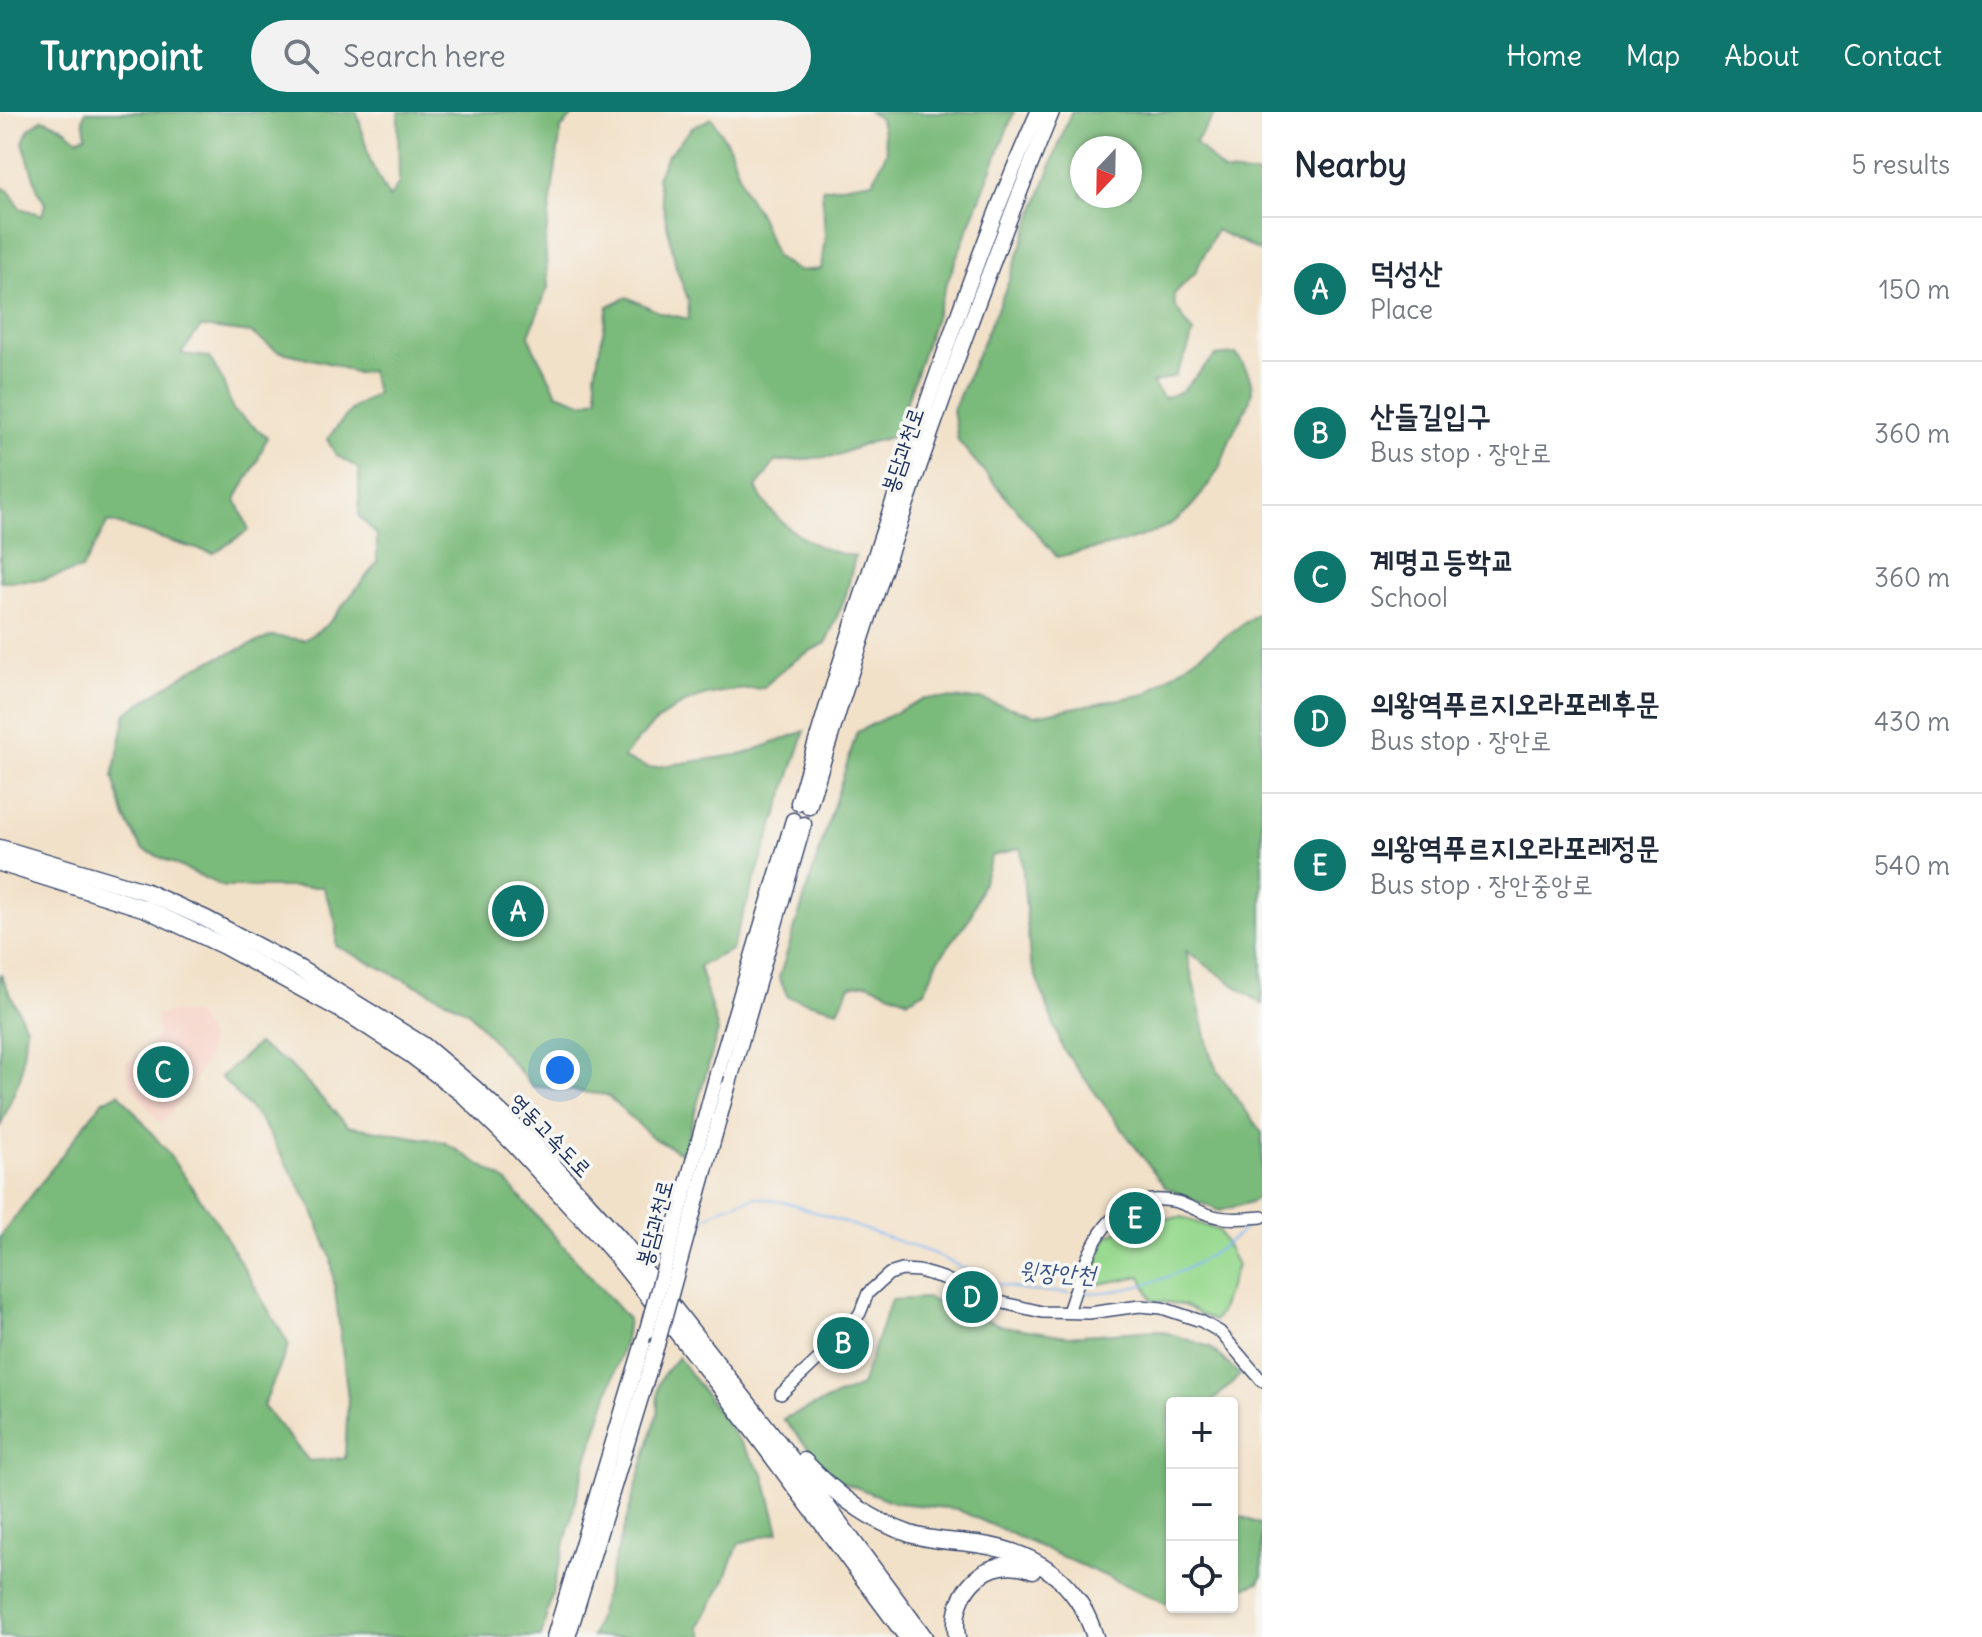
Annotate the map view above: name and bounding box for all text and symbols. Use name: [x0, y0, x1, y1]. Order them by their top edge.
search box: [251, 20, 811, 92]
text: Turnpoint: [40, 33, 203, 80]
icon: search: [279, 34, 323, 78]
text: Search here: [343, 37, 506, 75]
text: Home: [1506, 38, 1582, 74]
text: Map: [1626, 38, 1680, 74]
text: About: [1724, 38, 1799, 74]
text: Contact: [1843, 38, 1942, 74]
north arrow: [1070, 136, 1142, 208]
text: Nearby: [1294, 143, 1407, 186]
text: 5 results: [1852, 148, 1950, 181]
text: 덕성산: [1370, 253, 1442, 291]
text: A: [1312, 273, 1328, 306]
text: 150 m: [1879, 273, 1950, 306]
text: Place: [1370, 293, 1433, 326]
text: 산들길입구: [1370, 396, 1491, 434]
street label: 봉담과천로: [874, 404, 930, 496]
text: B: [1311, 417, 1329, 450]
text: 360 m: [1874, 417, 1950, 450]
text: Bus stop · 장안로: [1370, 436, 1551, 469]
text: 계명고등학교: [1370, 541, 1515, 579]
text: C: [1311, 561, 1329, 594]
text: 360 m: [1874, 561, 1950, 594]
text: School: [1370, 581, 1448, 614]
text: 의왕역푸르지오라포레후문: [1370, 684, 1660, 722]
text: D: [1311, 705, 1329, 738]
text: 430 m: [1874, 705, 1950, 738]
text: Bus stop · 장안로: [1370, 724, 1551, 757]
text: 의왕역푸르지오라포레정문: [1370, 828, 1660, 866]
text: E: [1312, 849, 1328, 882]
text: 540 m: [1874, 849, 1950, 882]
text: Bus stop · 장안중앙로: [1370, 868, 1593, 901]
pin: A: [492, 881, 544, 941]
pin: C: [137, 1042, 189, 1102]
your location: [540, 1050, 580, 1090]
street label: 영동고속도로: [504, 1087, 598, 1183]
street label: 봉담과천로: [629, 1177, 679, 1269]
pin: E: [1109, 1188, 1161, 1248]
water label: 윗장안천: [1018, 1255, 1099, 1289]
pin: D: [946, 1267, 998, 1327]
pin: B: [817, 1313, 869, 1373]
map controls: [1166, 1397, 1238, 1613]
button: +: [1166, 1397, 1238, 1469]
button: −: [1166, 1469, 1238, 1541]
button: locate: [1166, 1541, 1238, 1613]

